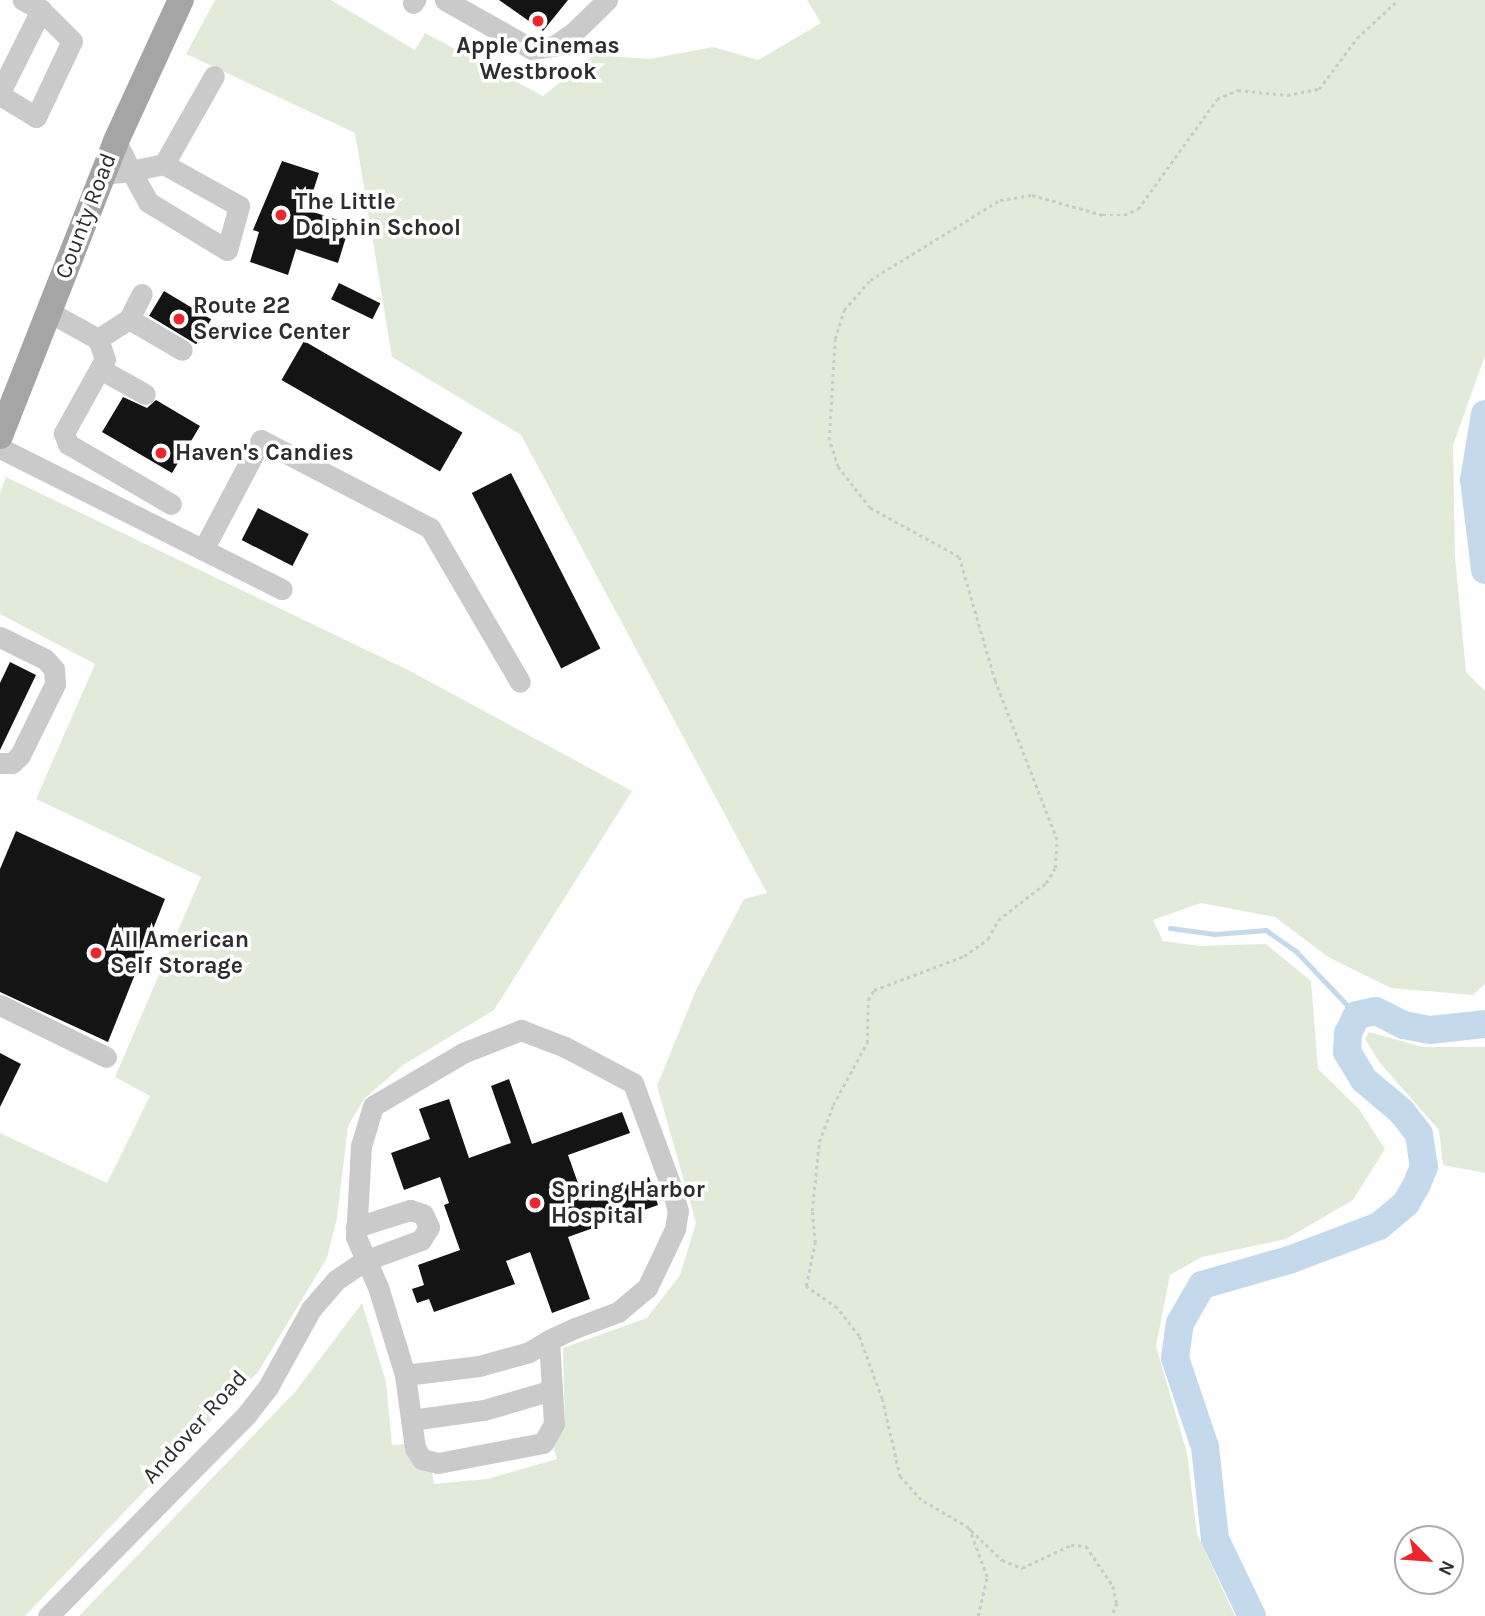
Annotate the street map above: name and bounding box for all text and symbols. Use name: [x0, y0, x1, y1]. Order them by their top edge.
marker: Apple Cinemas Westbrook: [530, 13, 546, 29]
place label: Apple Cinemas Westbrook: [456, 32, 620, 86]
street label: County Road: [49, 149, 123, 283]
place label: The Little Dolphin School: [295, 188, 461, 242]
marker: The Little Dolphin School: [273, 207, 289, 223]
place label: Route 22 Service Center: [193, 292, 350, 346]
marker: Route 22 Service Center: [171, 311, 187, 327]
place label: Haven's Candies: [175, 439, 354, 467]
marker: Haven's Candies: [153, 445, 169, 461]
place label: All American Self Storage: [110, 926, 249, 980]
marker: All American Self Storage: [88, 945, 104, 961]
place label: Spring Harbor Hospital: [551, 1176, 705, 1230]
marker: Spring Harbor Hospital: [525, 1193, 545, 1213]
street label: Andover Road: [137, 1364, 253, 1490]
north arrow: [1394, 1525, 1464, 1595]
text: N: [1433, 1557, 1459, 1579]

